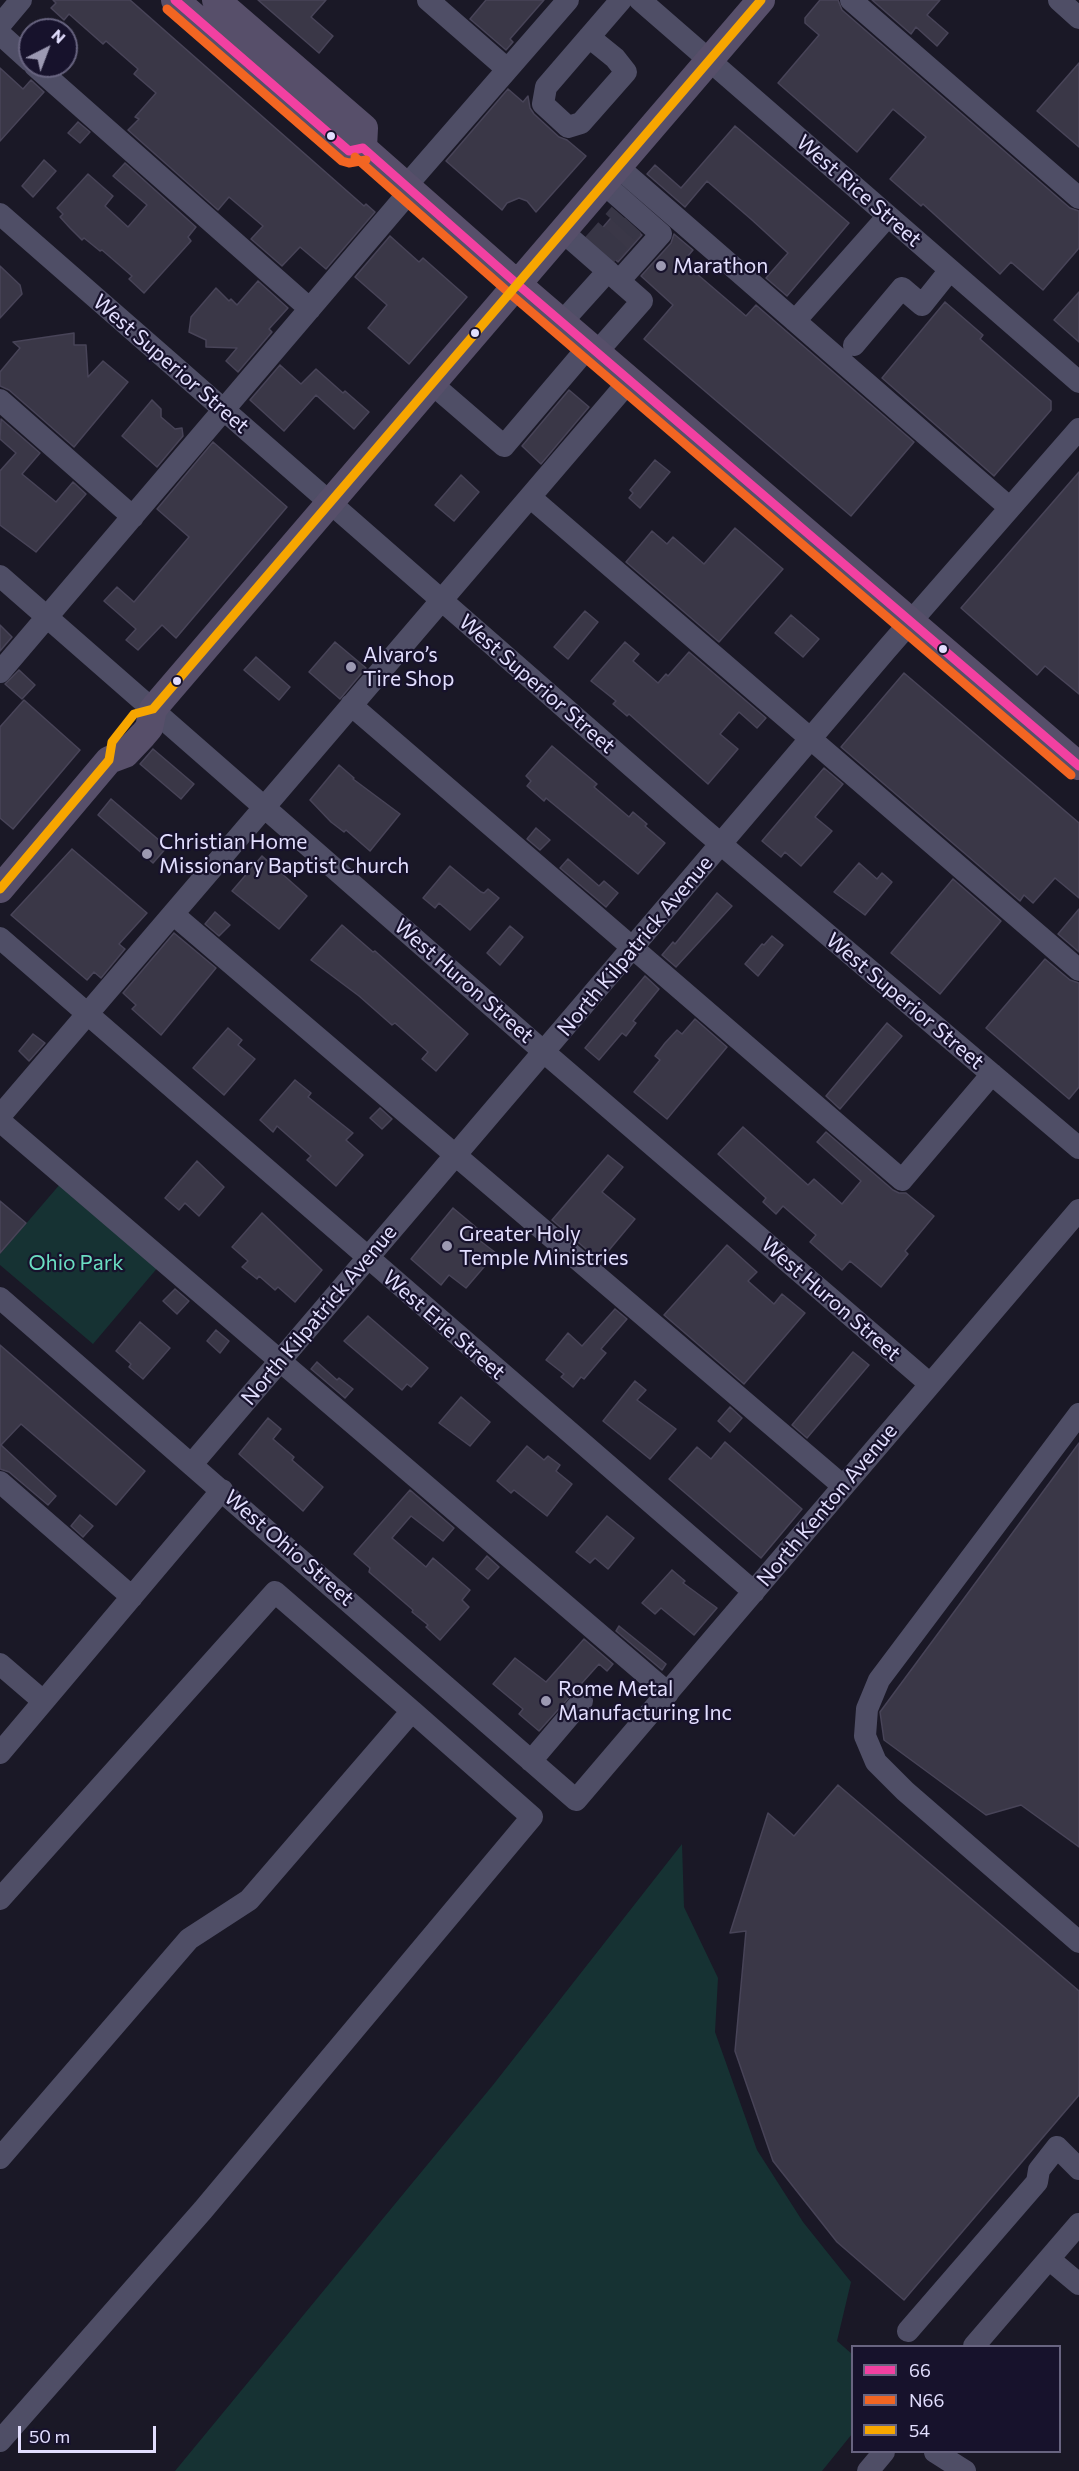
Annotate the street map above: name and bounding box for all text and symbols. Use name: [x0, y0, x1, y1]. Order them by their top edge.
north arrow: [18, 18, 78, 78]
text: N: [48, 25, 70, 47]
unlabelled marker: [325, 130, 337, 142]
street label: West Rice Street: [791, 130, 927, 252]
place label: Marathon: [673, 253, 768, 279]
marker: Marathon: [654, 259, 668, 273]
street label: West Superior Street: [88, 289, 254, 439]
unlabelled marker: [469, 327, 481, 339]
street label: West Superior Street: [454, 609, 620, 759]
place label: Alvaro’s Tire Shop: [363, 642, 454, 692]
unlabelled marker: [937, 643, 949, 655]
marker: Alvaro’s Tire Shop: [344, 660, 358, 674]
unlabelled marker: [171, 675, 183, 687]
place label: Christian Home Missionary Baptist Church: [159, 829, 409, 879]
marker: Christian Home Missionary Baptist Church: [140, 847, 154, 861]
street label: North Kilpatrick Avenue: [552, 851, 718, 1041]
street label: West Huron Street: [389, 914, 539, 1048]
street label: West Superior Street: [821, 927, 989, 1075]
street label: North Kilpatrick Avenue: [236, 1220, 402, 1410]
place label: Greater Holy Temple Ministries: [459, 1221, 629, 1271]
street label: West Huron Street: [756, 1232, 906, 1366]
marker: Greater Holy Temple Ministries: [440, 1239, 454, 1253]
park label: Ohio Park: [28, 1250, 124, 1276]
street label: West Erie Street: [378, 1265, 510, 1385]
street label: North Kenton Avenue: [751, 1418, 903, 1592]
street label: West Ohio Street: [219, 1485, 359, 1611]
place label: Rome Metal Manufacturing Inc: [558, 1676, 732, 1726]
marker: Rome Metal Manufacturing Inc: [539, 1694, 553, 1708]
legend: [851, 2345, 1061, 2453]
text: 66: [909, 2359, 931, 2381]
text: N66: [909, 2389, 944, 2411]
scale bar: [21, 2414, 159, 2452]
text: 54: [909, 2419, 930, 2441]
text: 50 m: [29, 2425, 70, 2447]

